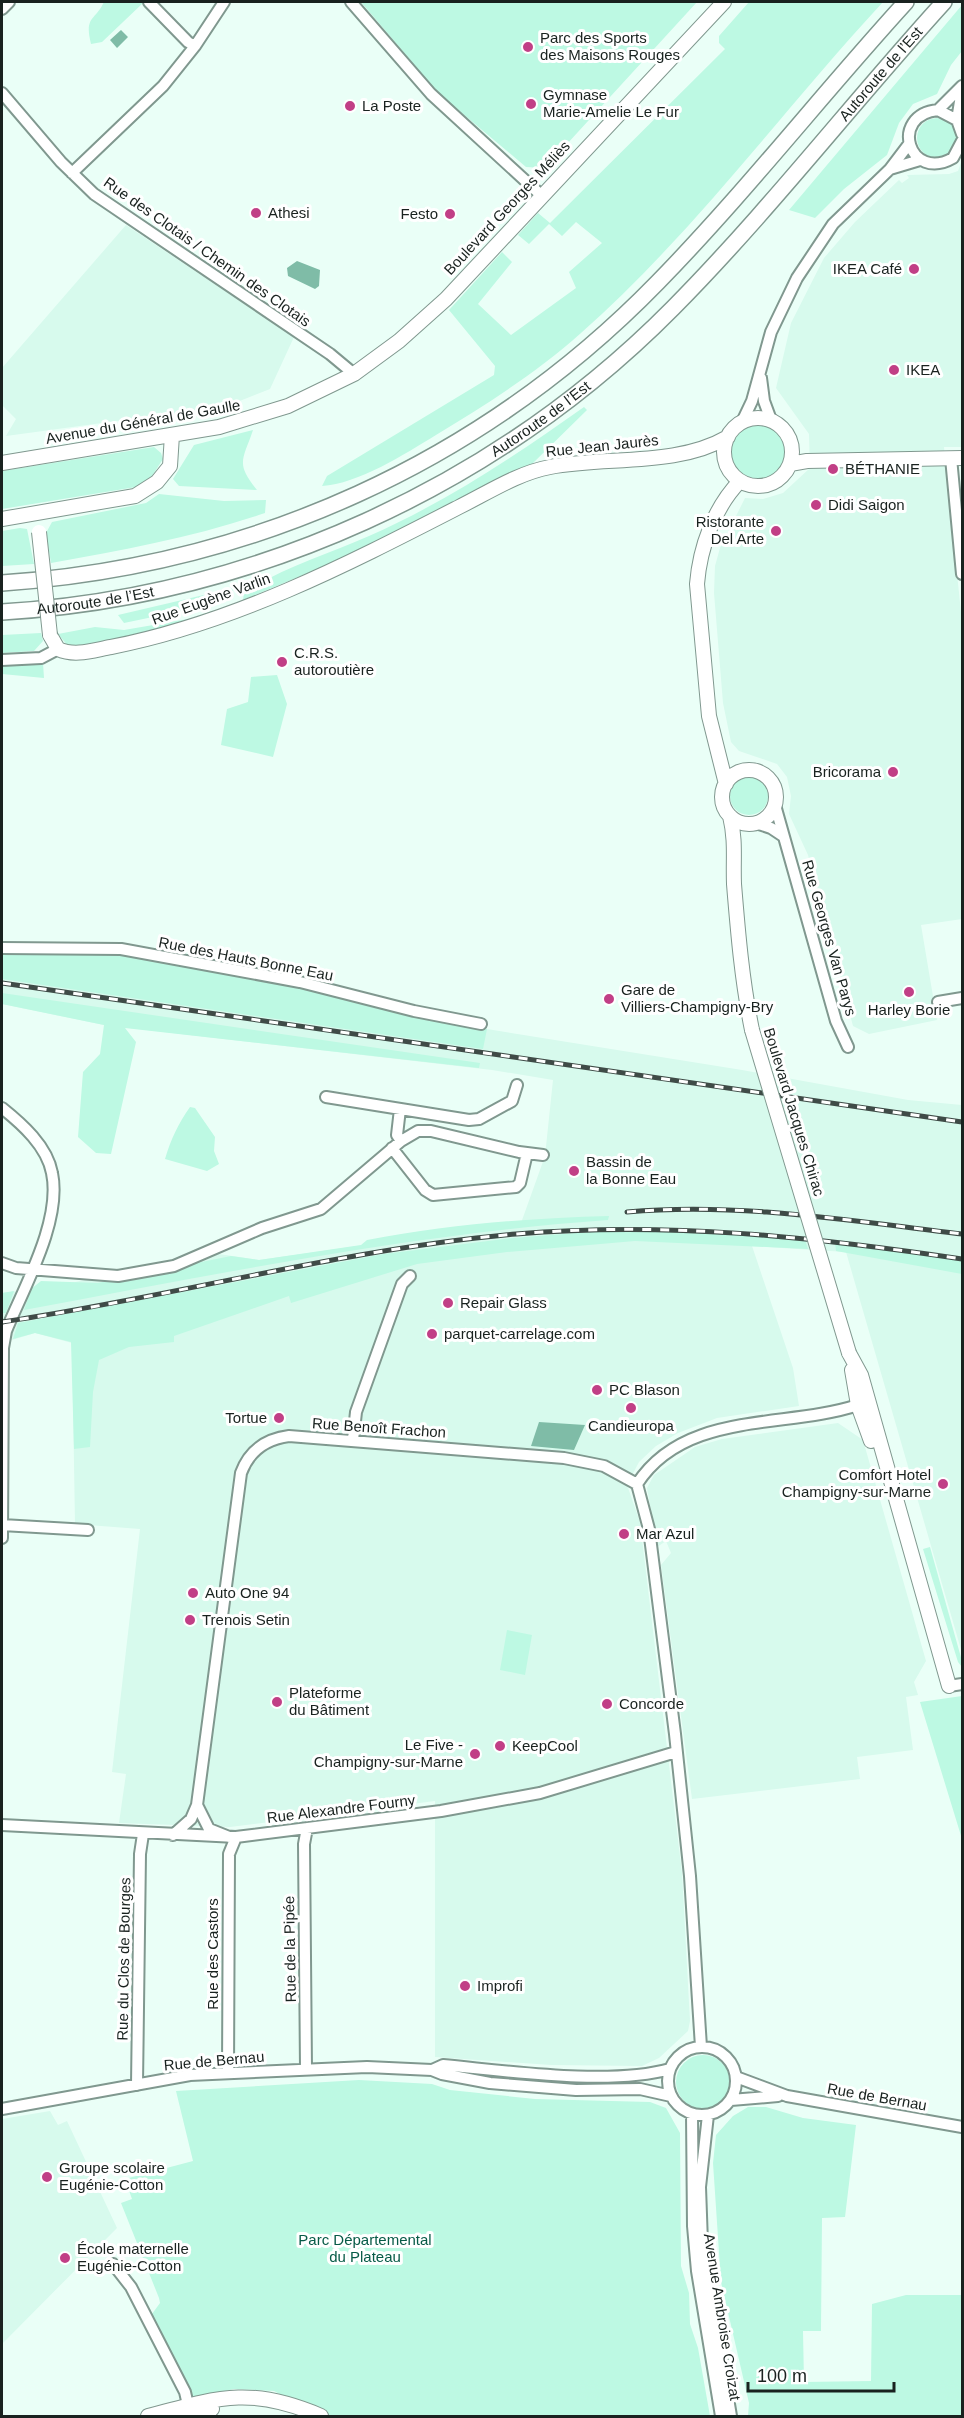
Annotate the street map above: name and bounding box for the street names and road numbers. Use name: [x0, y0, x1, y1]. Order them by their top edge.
street label: Autoroute de l’Est: [835, 23, 926, 124]
street label: Boulevard Georges Méliès: [440, 137, 573, 278]
street label: Rue des Clotais / Chemin des Clotais: [101, 173, 314, 330]
street label: Autoroute de l’Est: [487, 377, 594, 460]
street label: Avenue du Général de Gaulle: [44, 396, 242, 447]
street label: Rue Jean Jaurès: [545, 431, 659, 460]
street label: Rue Eugène Varlin: [149, 569, 272, 628]
street label: Autoroute de l’Est: [36, 582, 156, 617]
street label: Rue Georges Van Parys: [799, 858, 860, 1018]
street label: Rue des Hauts Bonne Eau: [157, 933, 335, 984]
street label: Boulevard Jacques Chirac: [761, 1026, 828, 1199]
street label: Rue Benoît Frachon: [311, 1414, 447, 1441]
street label: Rue Alexandre Fourny: [266, 1791, 417, 1826]
street label: Rue du Clos de Bourges: [114, 1877, 133, 2041]
street label: Rue de la Pipée: [280, 1895, 299, 2003]
street label: Rue des Castors: [204, 1898, 221, 2010]
street label: Rue de Bernau: [163, 2048, 265, 2073]
street label: Rue de Bernau: [826, 2079, 928, 2114]
street label: Avenue Ambroise Croizat: [701, 2232, 744, 2403]

